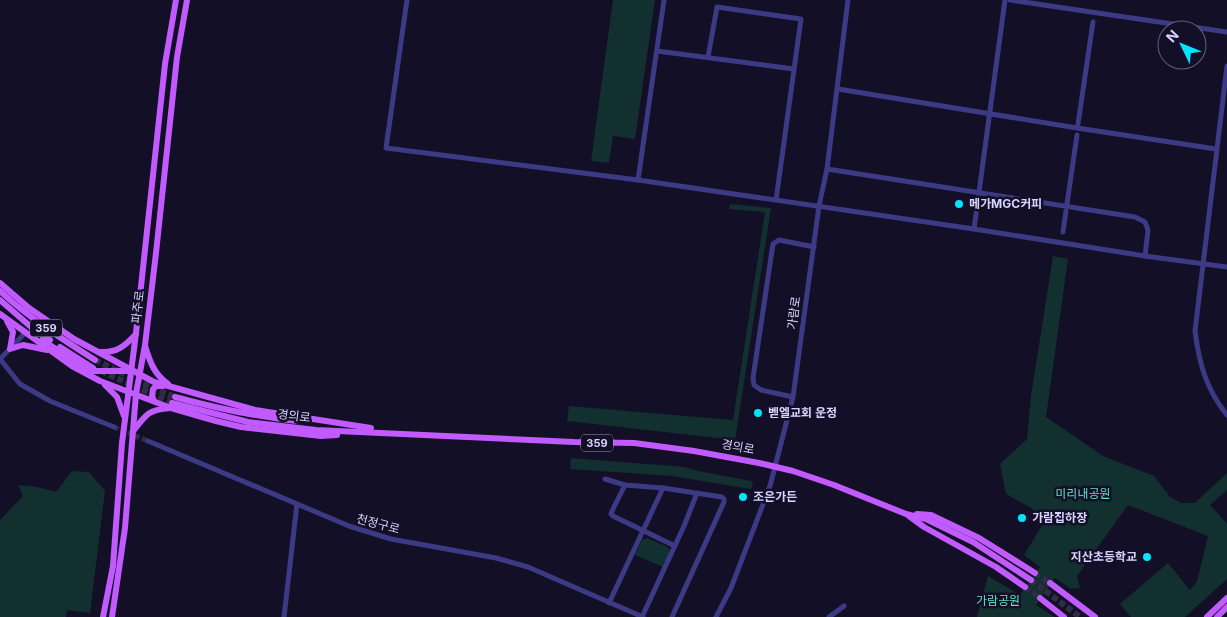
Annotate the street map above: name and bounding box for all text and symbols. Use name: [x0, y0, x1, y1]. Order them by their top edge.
north arrow: [1157, 20, 1207, 70]
text: N: [1162, 26, 1182, 45]
place label: 메가MGC커피: [969, 196, 1042, 211]
marker: 메가MGC커피: [953, 198, 965, 210]
street label: 파주로: [128, 290, 147, 324]
street label: 가람로: [784, 295, 803, 330]
road number: 359: [30, 319, 62, 336]
place label: 벧엘교회 운정: [768, 405, 837, 420]
street label: 경의로: [277, 406, 311, 425]
marker: 벧엘교회 운정: [752, 407, 764, 419]
road number: 359: [581, 434, 613, 452]
street label: 경의로: [720, 436, 756, 457]
park label: 미리내공원: [1055, 486, 1111, 501]
place label: 조은가든: [753, 489, 797, 504]
marker: 조은가든: [737, 491, 749, 503]
place label: 가람집하장: [1032, 510, 1087, 525]
street label: 천정구로: [355, 511, 401, 536]
marker: 가람집하장: [1016, 512, 1028, 524]
place label: 지산초등학교: [1071, 549, 1137, 564]
marker: 지산초등학교: [1141, 551, 1153, 563]
park label: 가람공원: [976, 593, 1020, 608]

